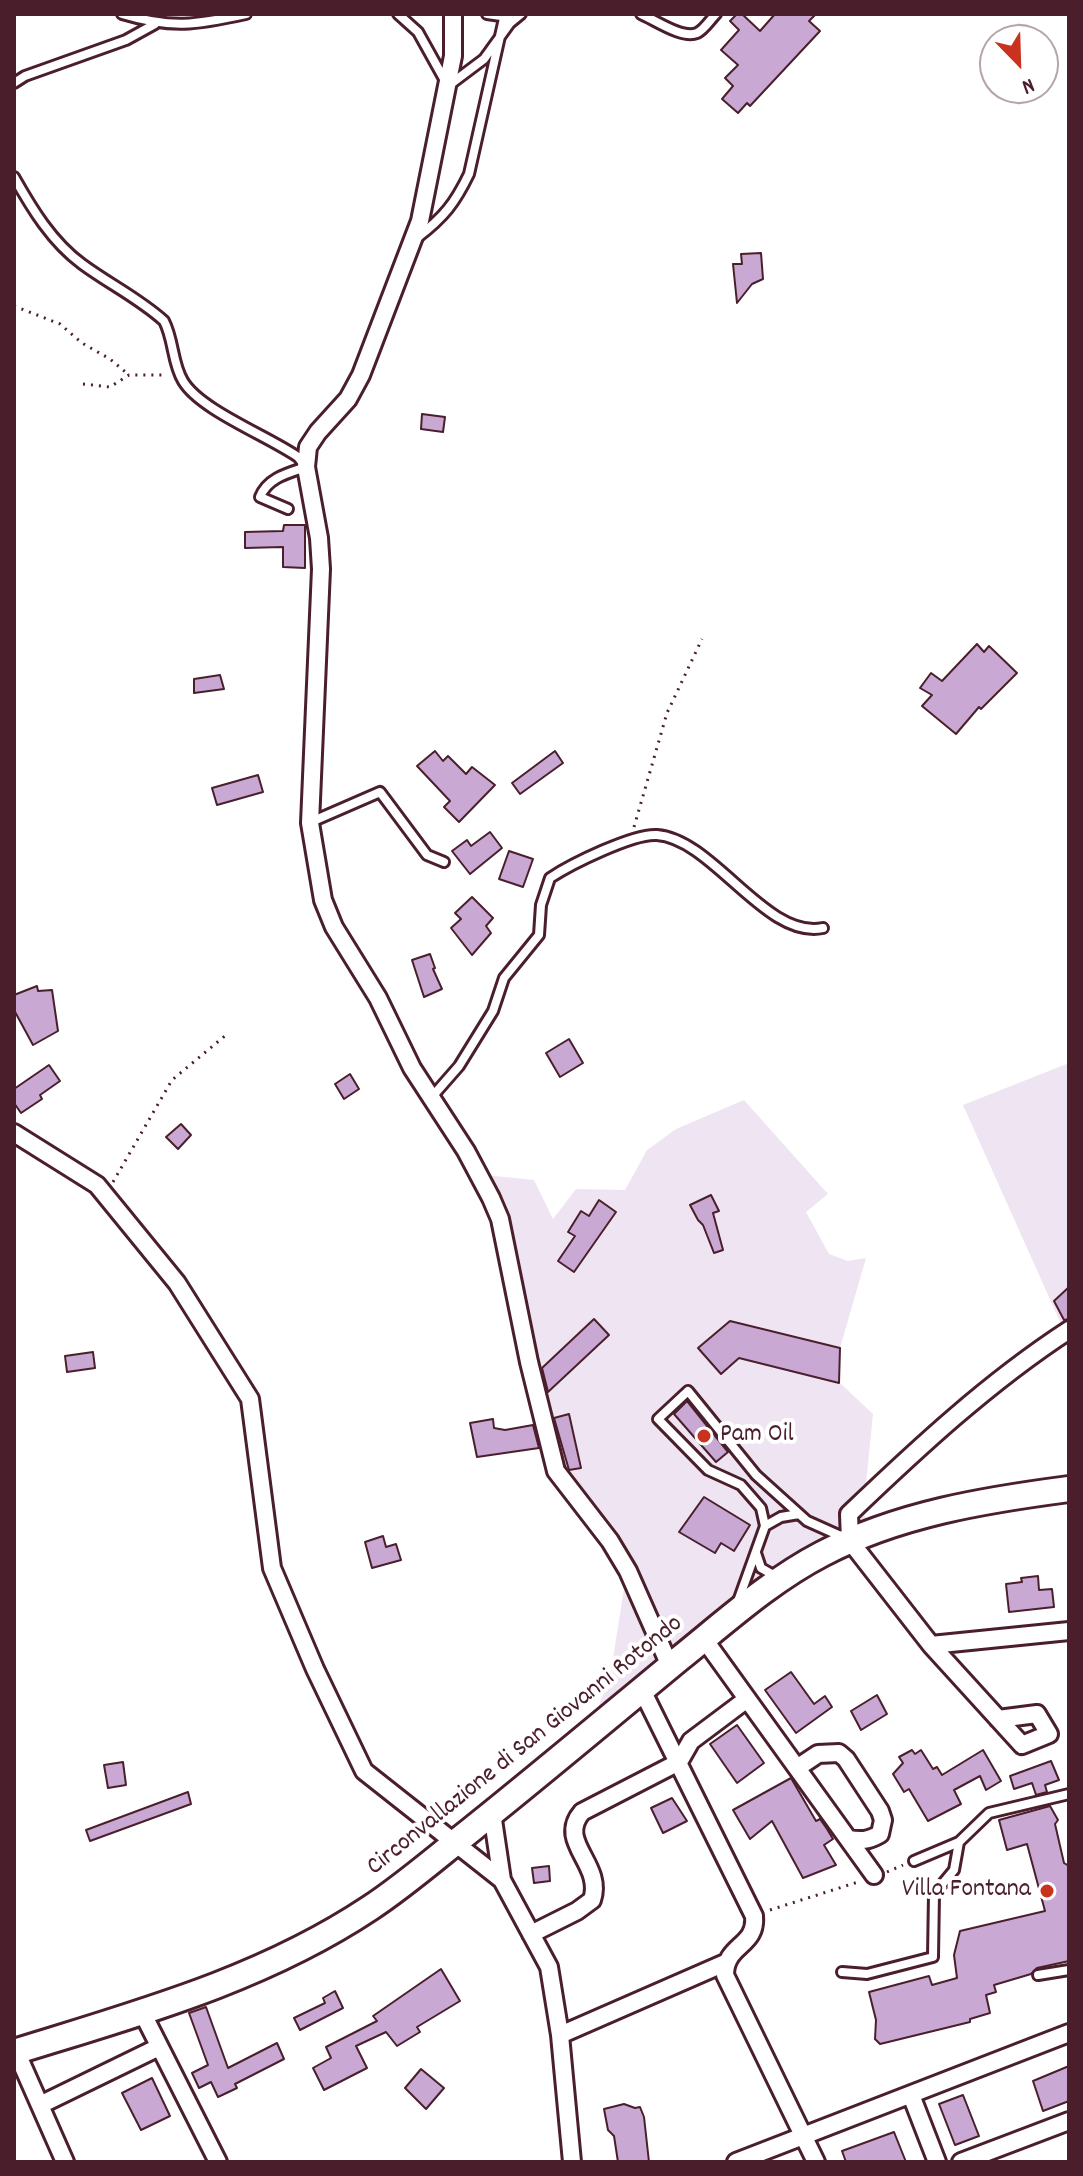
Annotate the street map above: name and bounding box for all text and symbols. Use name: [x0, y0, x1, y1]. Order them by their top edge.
north arrow: [979, 24, 1059, 104]
text: N: [1017, 68, 1039, 101]
place label: Pam Oil: [720, 1420, 794, 1452]
marker: Pam Oil: [695, 1427, 713, 1445]
street label: Circonvallazione di San Giovanni Rotondo: [362, 1610, 690, 1884]
place label: Villa Fontana: [902, 1875, 1031, 1907]
marker: Villa Fontana: [1038, 1882, 1056, 1900]

